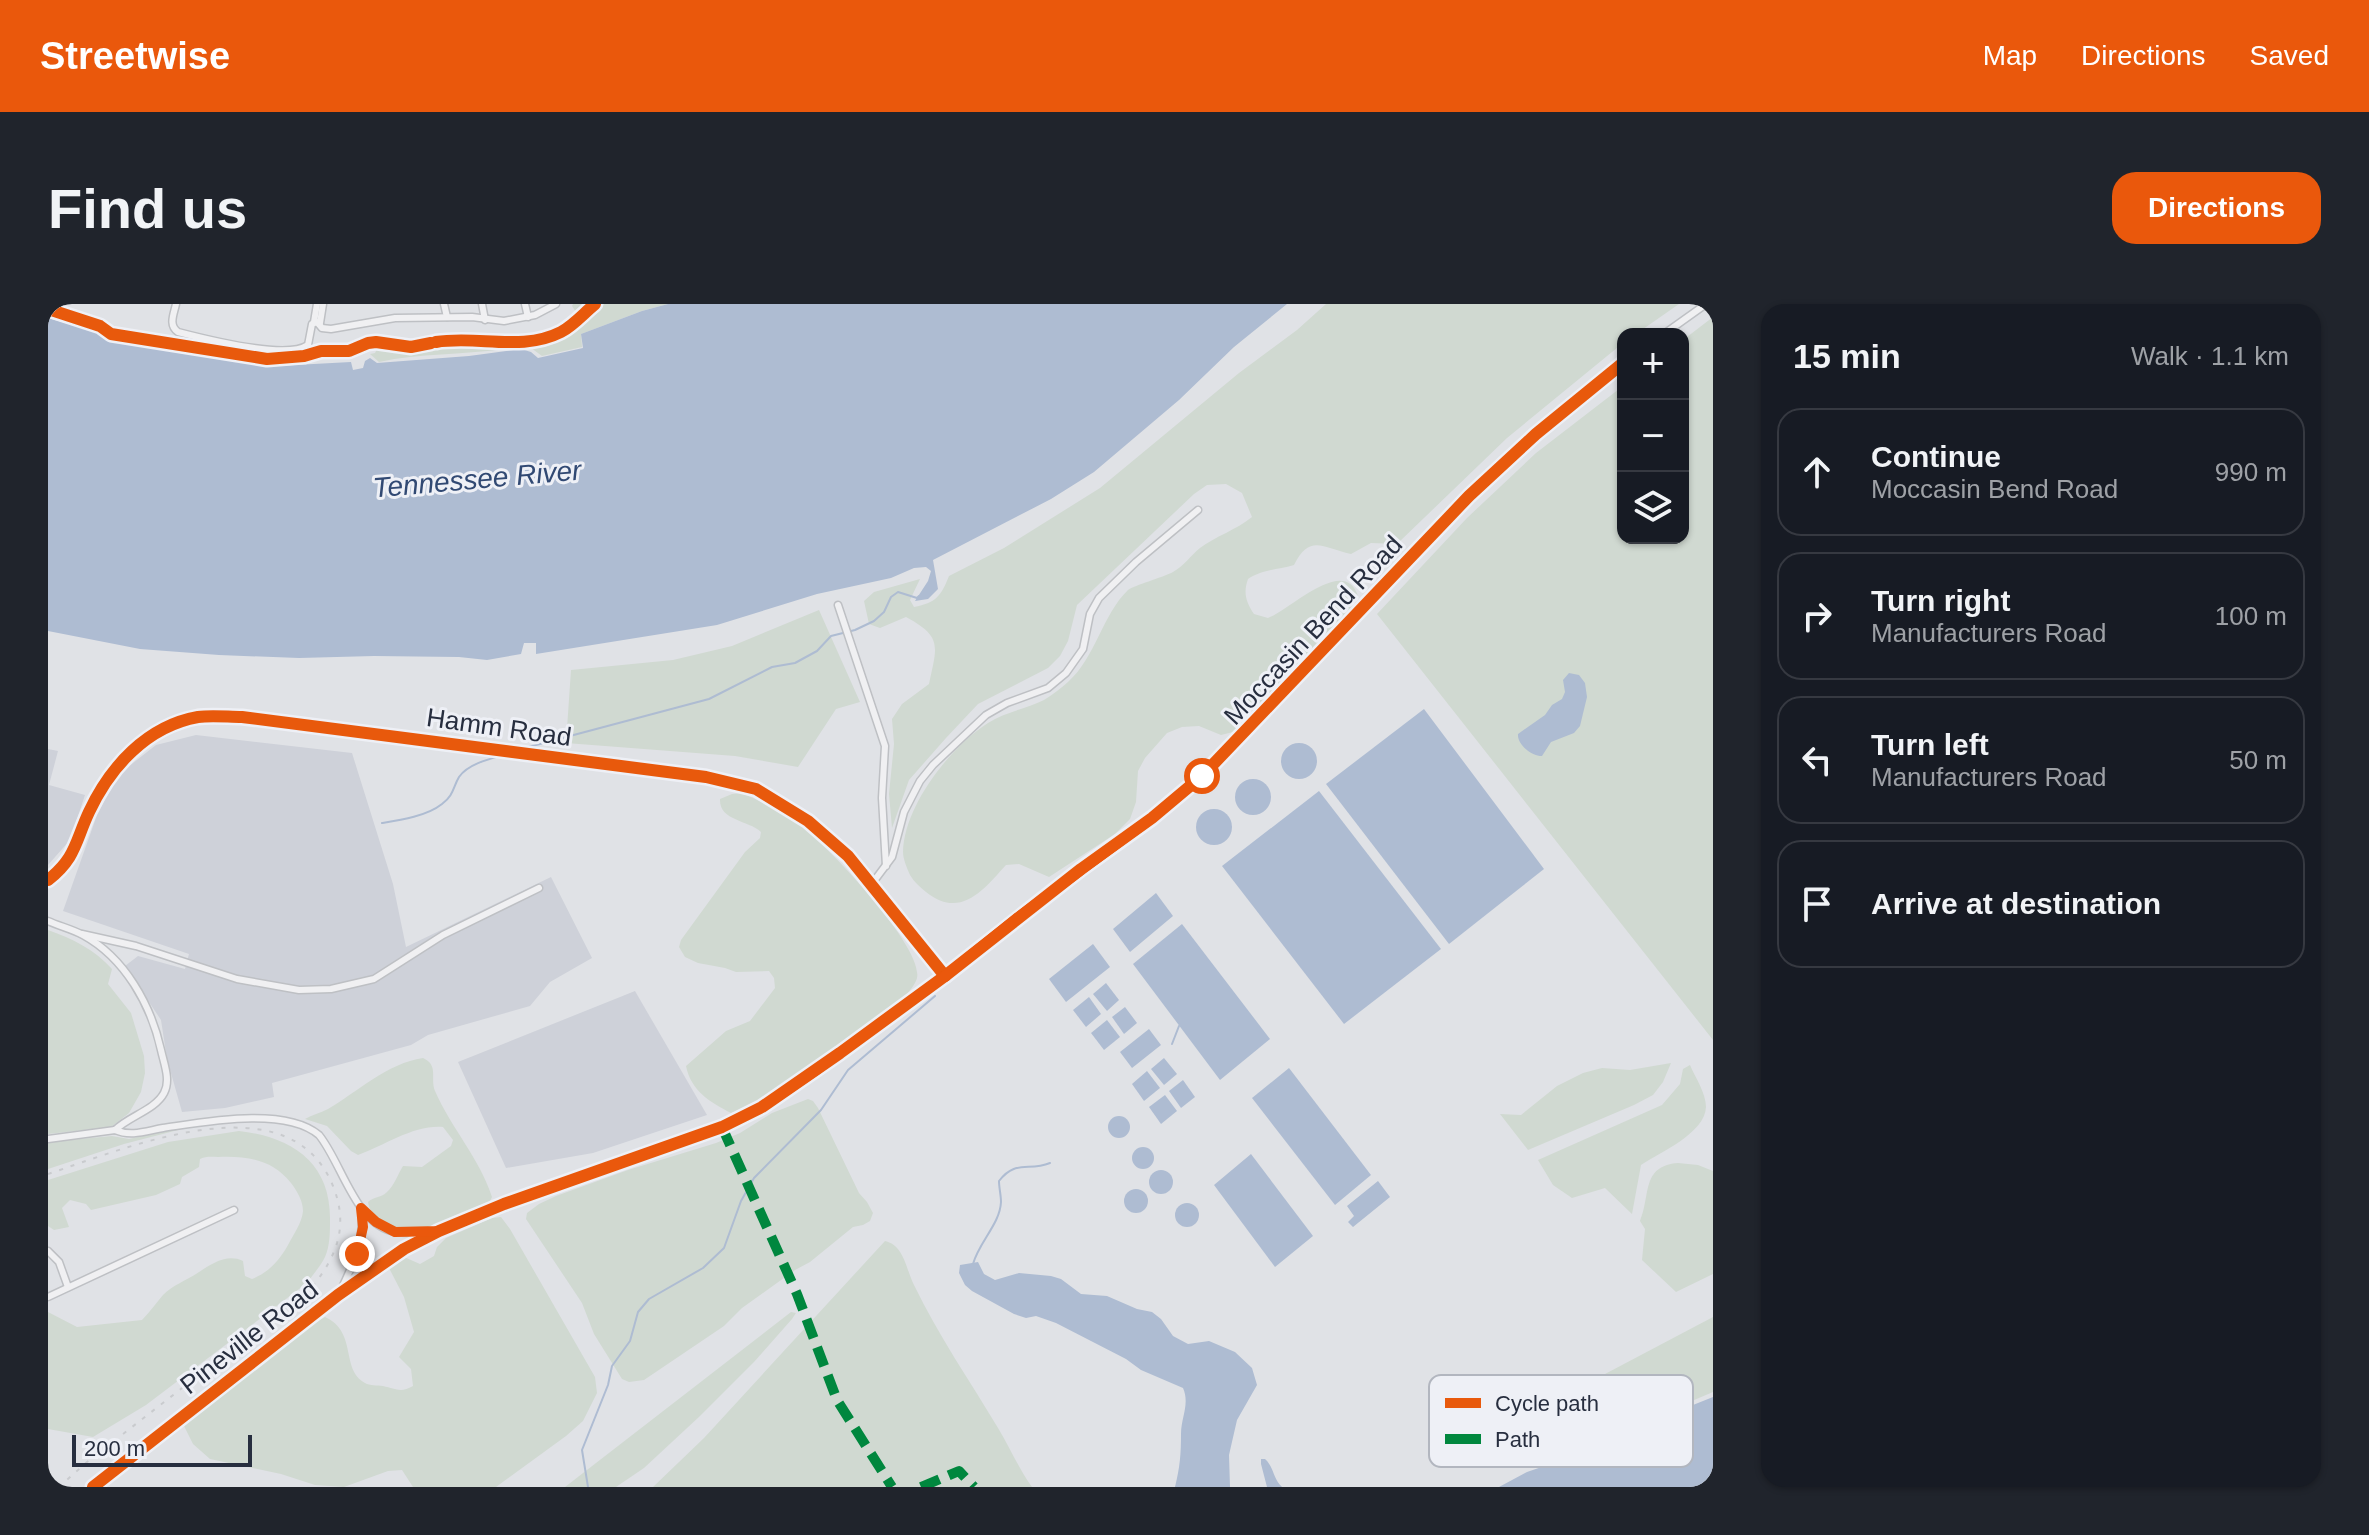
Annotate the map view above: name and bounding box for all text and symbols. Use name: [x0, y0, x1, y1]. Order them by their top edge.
text: Streetwise: [40, 35, 230, 77]
text: Map: [1983, 40, 2037, 71]
text: Directions: [2081, 40, 2206, 71]
text: Saved: [2250, 40, 2329, 71]
button: Directions: [2112, 172, 2321, 244]
text: Find us: [48, 177, 247, 240]
map controls: [1617, 328, 1689, 544]
button: +: [1617, 328, 1689, 400]
text: 15 min: [1793, 337, 1901, 375]
text: Walk · 1.1 km: [2131, 341, 2289, 371]
button: −: [1617, 400, 1689, 472]
text: Continue: [1871, 440, 2001, 473]
icon: ahead: [1795, 450, 1839, 494]
water label: Tennessee River: [372, 454, 584, 504]
text: 990 m: [2215, 457, 2287, 487]
button: layers: [1617, 472, 1689, 544]
text: Moccasin Bend Road: [1871, 474, 2118, 504]
street label: Moccasin Bend Road: [1218, 529, 1408, 731]
text: Turn right: [1871, 584, 2010, 617]
icon: right: [1795, 594, 1839, 638]
text: 100 m: [2215, 601, 2287, 631]
text: Manufacturers Road: [1871, 618, 2107, 648]
street label: Hamm Road: [425, 702, 573, 752]
text: Turn left: [1871, 728, 1989, 761]
icon: left: [1795, 738, 1839, 782]
text: 50 m: [2229, 745, 2287, 775]
route start: [1184, 758, 1220, 794]
text: Manufacturers Road: [1871, 762, 2107, 792]
icon: arrive: [1795, 882, 1839, 926]
text: Arrive at destination: [1871, 887, 2161, 920]
route end: [339, 1236, 375, 1272]
street label: Pineville Road: [174, 1274, 324, 1400]
legend: [1429, 1375, 1693, 1467]
text: Cycle path: [1495, 1391, 1599, 1416]
text: Path: [1495, 1427, 1540, 1452]
scale bar: [72, 1431, 252, 1467]
text: 200 m: [84, 1436, 145, 1461]

